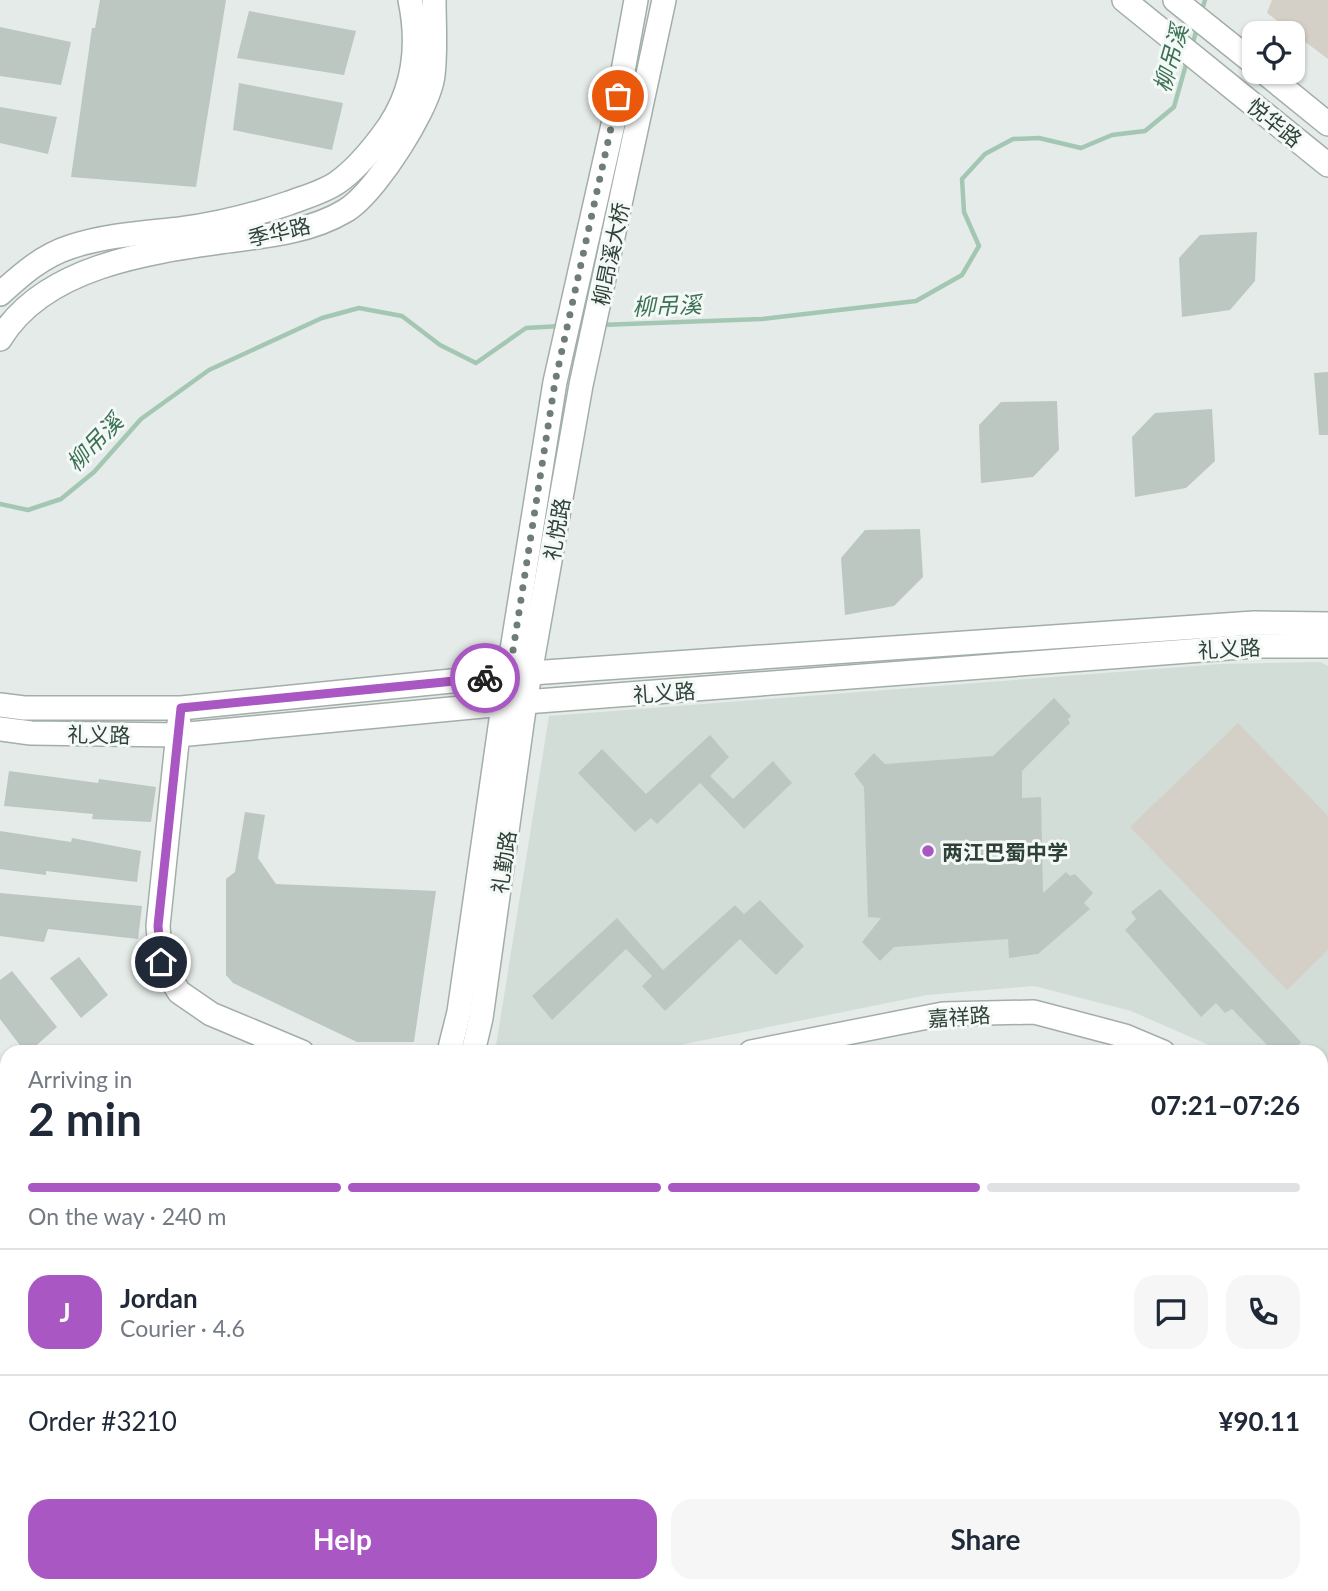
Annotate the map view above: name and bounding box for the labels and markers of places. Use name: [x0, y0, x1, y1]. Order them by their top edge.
pin: [588, 66, 648, 126]
place label: 两江巴蜀中学: [942, 839, 1068, 864]
marker: 两江巴蜀中学: [920, 843, 936, 859]
pin: [131, 932, 191, 992]

